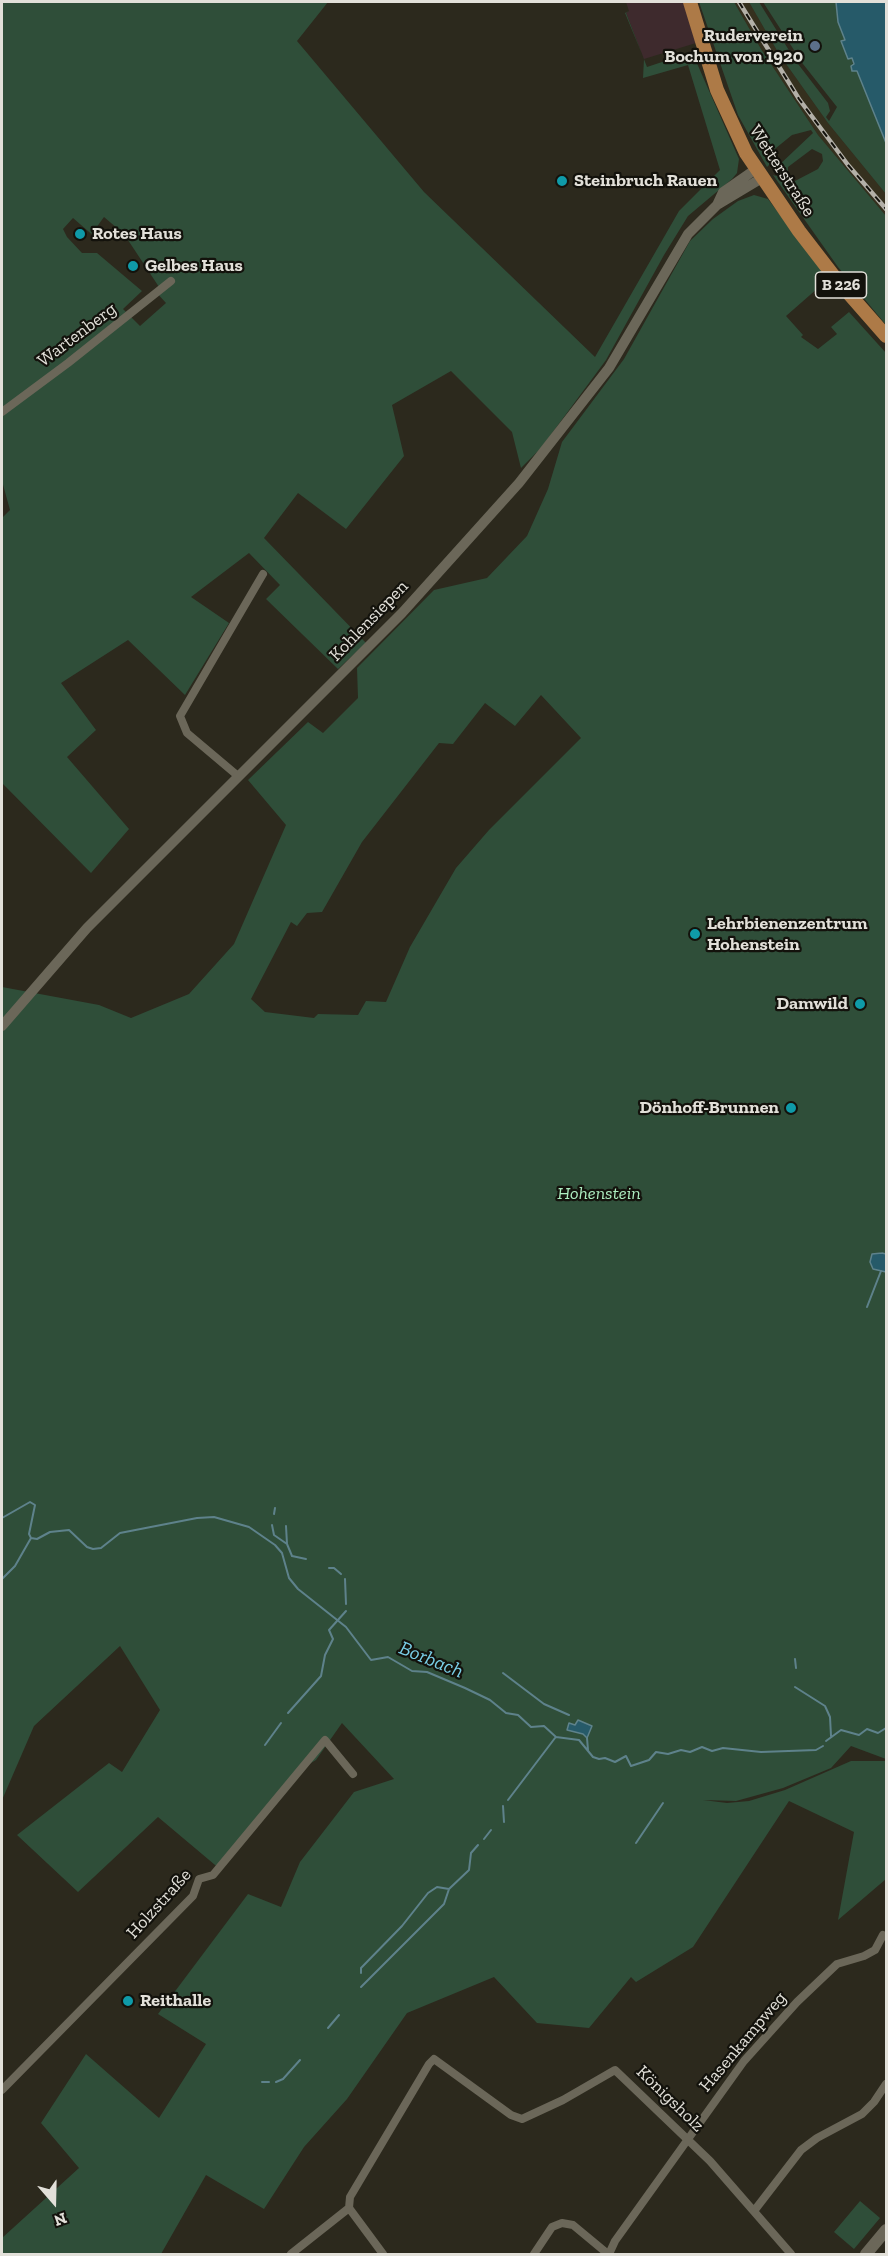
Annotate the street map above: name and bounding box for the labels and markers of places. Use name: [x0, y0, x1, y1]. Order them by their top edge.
place label: Ruderverein Bochum von 1920: [664, 25, 803, 68]
marker: Ruderverein Bochum von 1920: [808, 39, 822, 53]
place label: Steinbruch Rauen: [574, 170, 717, 192]
marker: Steinbruch Rauen: [555, 174, 569, 188]
place label: Rotes Haus: [92, 223, 182, 245]
marker: Rotes Haus: [73, 227, 87, 241]
place label: Gelbes Haus: [145, 255, 243, 277]
marker: Gelbes Haus: [126, 259, 140, 273]
place label: Lehrbienenzentrum Hohenstein: [707, 913, 868, 956]
marker: Lehrbienenzentrum Hohenstein: [688, 927, 702, 941]
place label: Damwild: [776, 993, 848, 1015]
marker: Damwild: [853, 997, 867, 1011]
place label: Dönhoff-Brunnen: [639, 1097, 779, 1119]
marker: Dönhoff-Brunnen: [784, 1101, 798, 1115]
place label: Reithalle: [140, 1990, 211, 2012]
marker: Reithalle: [121, 1994, 135, 2008]

